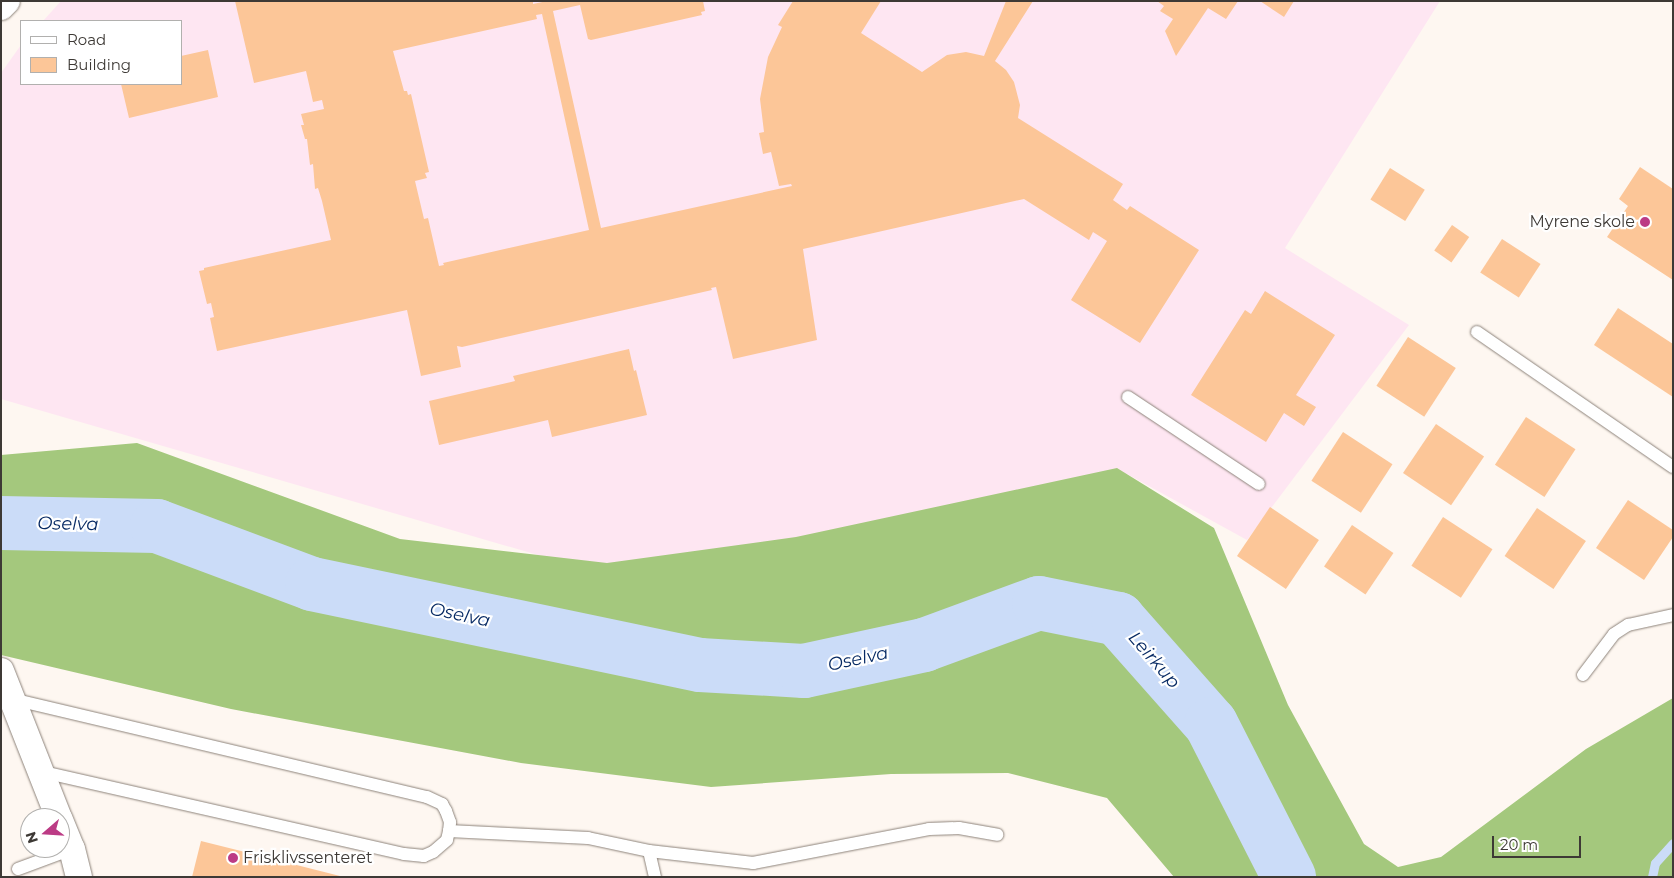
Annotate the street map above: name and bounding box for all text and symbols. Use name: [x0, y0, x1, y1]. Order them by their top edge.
legend: [20, 20, 182, 85]
text: Road: [67, 30, 106, 49]
text: Building: [67, 55, 131, 74]
place label: Myrene skole: [1529, 212, 1635, 232]
marker: Myrene skole: [1639, 216, 1651, 228]
water label: Oselva: [37, 513, 99, 535]
water label: Oselva: [428, 598, 492, 632]
water label: Leirkup: [1124, 627, 1184, 693]
water label: Oselva: [826, 642, 890, 676]
north arrow: [20, 808, 70, 858]
scale bar: [1494, 826, 1583, 858]
text: N: [21, 829, 42, 846]
text: 20 m: [1500, 835, 1538, 854]
place label: Frisklivssenteret: [243, 848, 372, 868]
marker: Frisklivssenteret: [227, 852, 239, 864]

